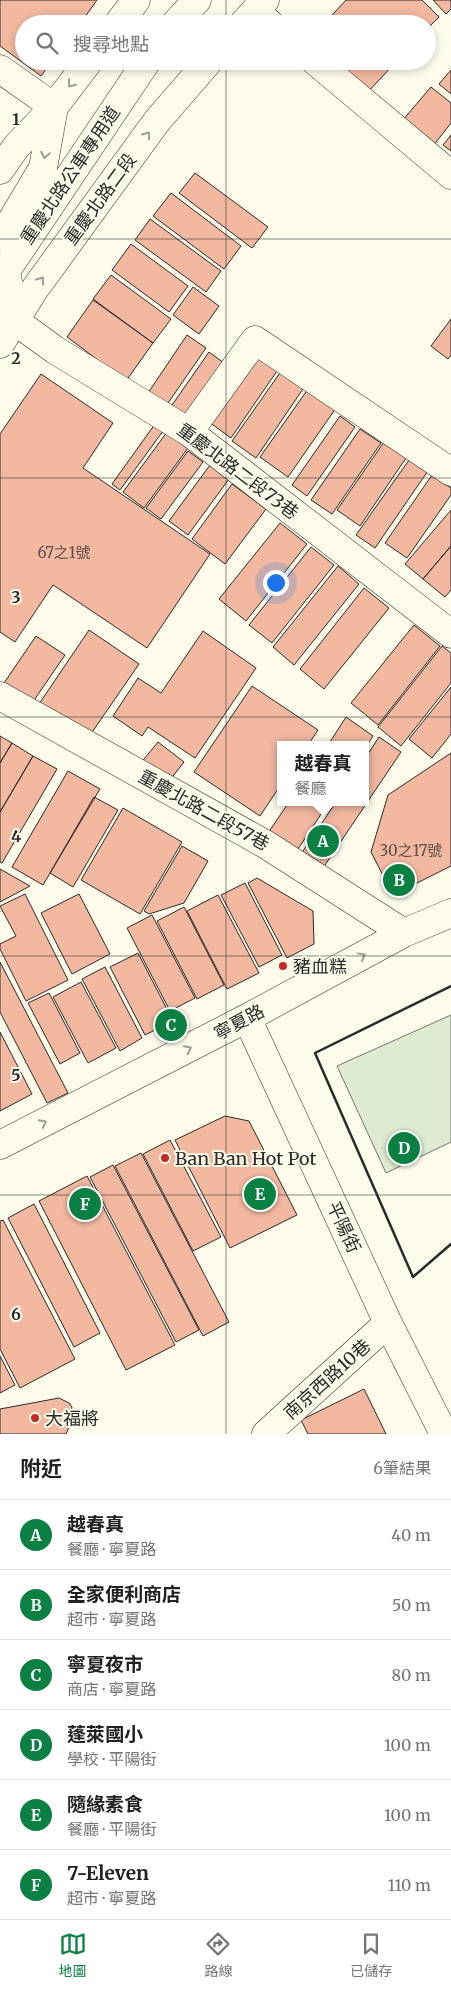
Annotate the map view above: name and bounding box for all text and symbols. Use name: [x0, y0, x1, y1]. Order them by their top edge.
search box: [15, 15, 436, 70]
icon: search: [33, 29, 61, 57]
text: 搜尋地點: [73, 32, 149, 56]
one-way arrow: [69, 78, 77, 87]
street label: 重慶北路公車專用道: [15, 101, 125, 249]
text: 1: [12, 109, 20, 129]
one-way arrow: [141, 131, 150, 141]
street label: 重慶北路二段: [59, 149, 141, 249]
one-way arrow: [40, 150, 51, 159]
one-way arrow: [35, 276, 44, 286]
text: 2: [11, 348, 21, 368]
street label: 重慶北路二段73巷: [173, 418, 303, 524]
house number: 67之1號: [37, 543, 91, 562]
your location: [263, 570, 289, 596]
text: 3: [11, 587, 21, 607]
popup: [277, 741, 369, 806]
text: 越春真: [294, 751, 352, 775]
street label: 重慶北路二段57巷: [135, 765, 273, 855]
text: 餐廳: [294, 778, 327, 798]
pin: A: [307, 822, 339, 860]
text: 4: [11, 826, 21, 846]
house number: 30之17號: [380, 841, 442, 860]
pin: B: [383, 861, 415, 899]
one-way arrow: [357, 952, 366, 962]
place label: 豬血糕: [293, 955, 347, 978]
marker: 豬血糕: [277, 960, 289, 972]
street label: 寧夏路: [210, 999, 268, 1045]
pin: C: [155, 1006, 187, 1044]
one-way arrow: [183, 1045, 192, 1055]
text: 5: [11, 1065, 21, 1085]
one-way arrow: [38, 1119, 47, 1129]
pin: D: [388, 1129, 420, 1167]
place label: Ban Ban Hot Pot: [175, 1147, 316, 1170]
marker: Ban Ban Hot Pot: [159, 1152, 171, 1164]
pin: E: [244, 1175, 276, 1213]
pin: F: [69, 1185, 101, 1223]
street label: 平陽街: [322, 1198, 366, 1256]
text: 6: [11, 1304, 21, 1324]
street label: 南京西路10巷: [279, 1334, 375, 1424]
place label: 大福將: [45, 1407, 99, 1430]
marker: 大福將: [29, 1412, 41, 1424]
text: 附近: [20, 1455, 62, 1482]
text: 6筆結果: [373, 1458, 431, 1478]
text: 越春真: [67, 1512, 124, 1536]
text: A: [30, 1525, 42, 1545]
text: 40 m: [391, 1525, 431, 1545]
text: 餐廳 · 寧夏路: [67, 1539, 156, 1559]
text: 全家便利商店: [67, 1582, 181, 1606]
text: B: [30, 1595, 42, 1615]
text: 50 m: [392, 1595, 431, 1615]
text: 超市 · 寧夏路: [67, 1609, 156, 1629]
text: 寧夏夜市: [67, 1652, 143, 1676]
text: C: [31, 1665, 41, 1685]
text: 80 m: [392, 1665, 431, 1685]
text: 商店 · 寧夏路: [67, 1679, 156, 1699]
text: 蓬萊國小: [67, 1722, 143, 1746]
text: D: [30, 1735, 42, 1755]
text: 100 m: [384, 1735, 431, 1755]
text: 學校 · 平陽街: [67, 1749, 156, 1769]
text: 隨緣素食: [67, 1792, 143, 1816]
text: E: [31, 1805, 41, 1825]
text: 100 m: [384, 1805, 431, 1825]
text: 餐廳 · 平陽街: [67, 1819, 156, 1839]
text: 7-Eleven: [67, 1861, 149, 1885]
text: F: [31, 1875, 41, 1895]
text: 110 m: [388, 1875, 431, 1895]
text: 超市 · 寧夏路: [67, 1888, 156, 1908]
tab: 地圖: [59, 1930, 87, 1980]
tab: 路線: [204, 1930, 232, 1980]
tab: 已儲存: [350, 1930, 392, 1980]

